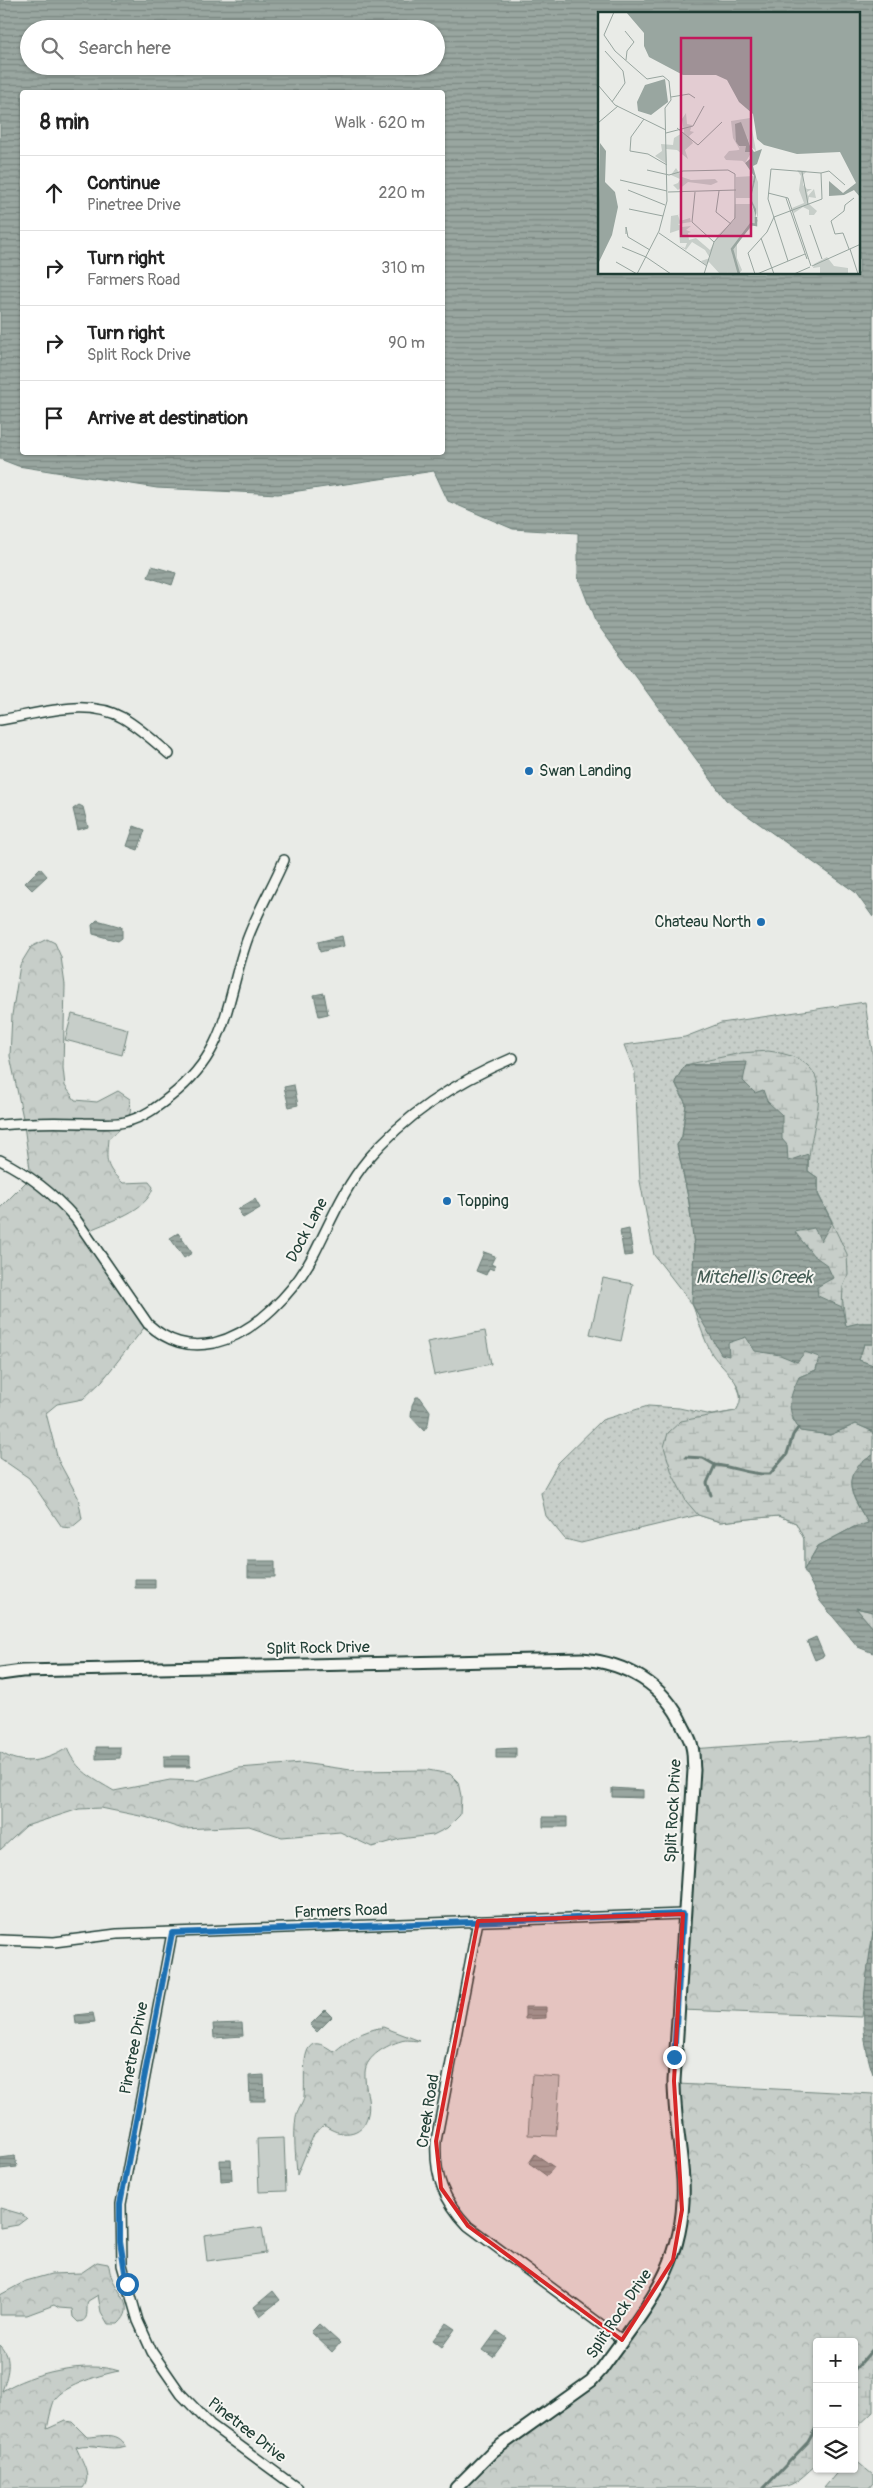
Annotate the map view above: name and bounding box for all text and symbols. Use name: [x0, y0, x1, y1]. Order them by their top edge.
inset map: [598, 12, 860, 275]
search box: [20, 20, 445, 75]
icon: search: [38, 34, 66, 62]
text: Search here: [78, 36, 171, 60]
text: 8 min: [40, 109, 89, 136]
text: Walk · 620 m: [334, 113, 425, 133]
text: Continue: [87, 171, 160, 195]
icon: ahead: [40, 179, 68, 207]
text: 220 m: [379, 183, 425, 203]
text: Pinetree Drive: [87, 195, 181, 215]
text: Turn right: [87, 246, 165, 270]
icon: right: [40, 254, 68, 282]
text: 310 m: [381, 258, 425, 278]
text: Farmers Road: [87, 270, 180, 290]
text: Turn right: [87, 321, 165, 345]
icon: right: [40, 329, 68, 357]
text: 90 m: [388, 333, 425, 353]
text: Split Rock Drive: [87, 345, 191, 365]
icon: arrive: [40, 404, 68, 432]
text: Arrive at destination: [87, 406, 248, 430]
place label: Swan Landing: [539, 761, 631, 781]
marker: Swan Landing: [523, 765, 535, 777]
place label: Chateau North: [655, 912, 751, 932]
marker: Chateau North: [755, 916, 767, 928]
place label: Topping: [457, 1191, 509, 1211]
street label: Dock Lane: [282, 1194, 332, 1266]
marker: Topping: [441, 1195, 453, 1207]
water label: Mitchell's Creek: [696, 1266, 814, 1289]
street label: Split Rock Drive: [266, 1637, 370, 1659]
street label: Split Rock Drive: [660, 1759, 686, 1863]
street label: Farmers Road: [294, 1899, 388, 1923]
street label: Pinetree Drive: [115, 2000, 153, 2096]
route end: [663, 2046, 686, 2069]
street label: Creek Road: [412, 2073, 444, 2149]
street label: Split Rock Drive: [582, 2265, 656, 2363]
route start: [116, 2273, 139, 2296]
map controls: [813, 2338, 858, 2473]
button: +: [813, 2338, 858, 2383]
button: −: [813, 2383, 858, 2428]
street label: Pinetree Drive: [204, 2393, 290, 2467]
button: layers: [813, 2428, 858, 2473]

